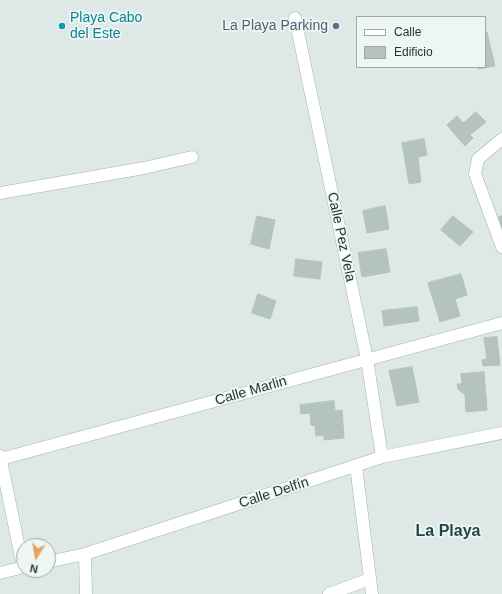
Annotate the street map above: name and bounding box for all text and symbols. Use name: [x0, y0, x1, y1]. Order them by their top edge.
place label: Playa Cabo del Este: [70, 10, 142, 42]
legend: [356, 16, 486, 68]
place label: La Playa Parking: [222, 18, 328, 34]
marker: Playa Cabo del Este: [57, 21, 67, 31]
marker: La Playa Parking: [331, 21, 341, 31]
text: Calle: [394, 25, 421, 39]
text: Edificio: [394, 45, 433, 59]
street label: Calle Pez Vela: [323, 191, 359, 283]
street label: Calle Marlin: [213, 373, 289, 409]
street label: Calle Delfín: [237, 474, 311, 512]
district label: La Playa: [416, 522, 480, 542]
north arrow: [16, 538, 56, 578]
text: N: [29, 562, 39, 575]

